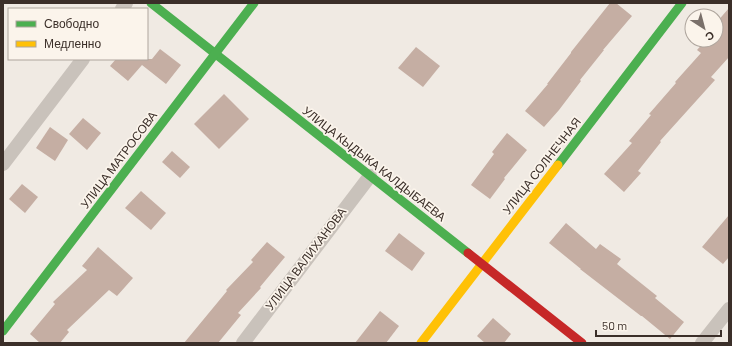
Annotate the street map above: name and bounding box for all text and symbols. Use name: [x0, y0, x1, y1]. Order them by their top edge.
legend: [8, 8, 148, 60]
north arrow: [684, 8, 724, 48]
text: Свободно: [44, 16, 99, 31]
text: С: [703, 29, 717, 44]
text: Медленно: [44, 36, 101, 51]
street label: УЛИЦА КЫДЫКА КАЛДЫБАЕВА: [300, 103, 449, 224]
street label: УЛИЦА МАТРОСОВА: [77, 108, 160, 211]
street label: УЛИЦА СОЛНЕЧНАЯ: [499, 114, 584, 217]
street label: УЛИЦА ВАЛИХАНОВА: [262, 204, 349, 313]
scale bar: [596, 312, 721, 338]
text: 50 m: [602, 318, 627, 332]

